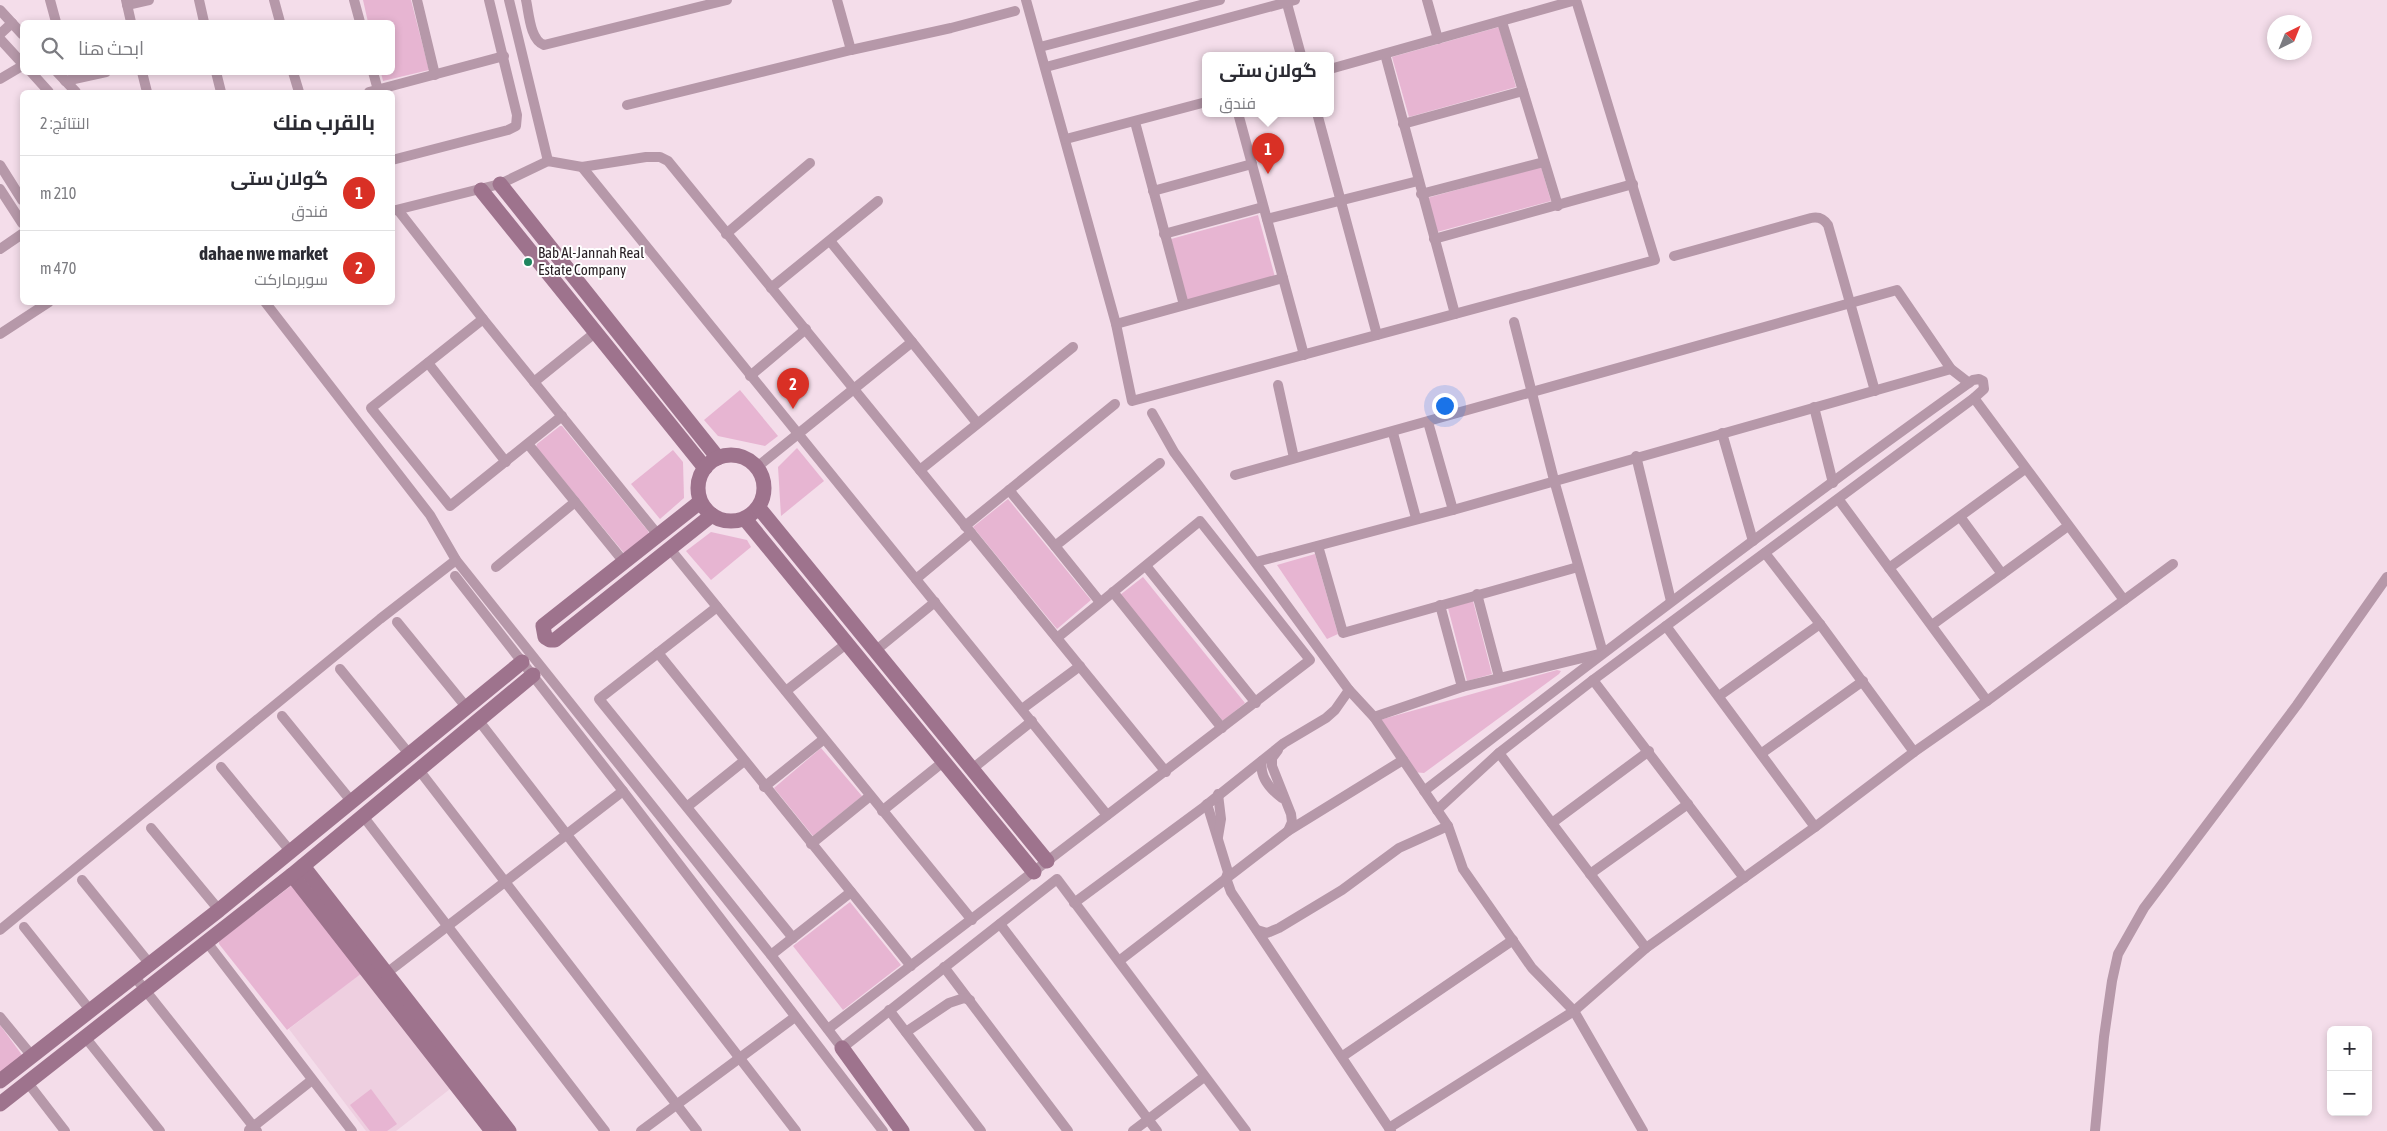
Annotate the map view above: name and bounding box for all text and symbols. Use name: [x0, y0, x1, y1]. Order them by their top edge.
north arrow: [2267, 15, 2312, 60]
search box: [20, 20, 395, 75]
icon: search: [38, 34, 66, 62]
text: ابحث هنا: [78, 37, 144, 59]
popup: [1202, 52, 1334, 117]
text: گولان ستی: [1219, 59, 1317, 81]
text: فندق: [1219, 94, 1256, 112]
text: بالقرب منك: [273, 110, 375, 134]
text: النتائج: 2: [40, 114, 90, 132]
pin: 1: [1252, 133, 1284, 174]
text: گولان ستی: [230, 167, 328, 189]
text: 210 m: [40, 184, 76, 202]
text: 1: [355, 184, 363, 202]
text: فندق: [291, 202, 328, 220]
text: dahae nwe market: [199, 242, 328, 264]
place label: Bab Al-Jannah Real Estate Company: [538, 244, 644, 278]
marker: Bab Al-Jannah Real Estate Company: [522, 256, 534, 268]
text: 470 m: [40, 259, 76, 277]
text: 2: [355, 259, 363, 277]
text: سوبرماركت: [254, 270, 328, 288]
pin: 2: [777, 368, 809, 409]
your location: [1432, 393, 1458, 419]
map controls: [2327, 1026, 2372, 1116]
button: +: [2327, 1026, 2372, 1071]
button: −: [2327, 1071, 2372, 1116]

